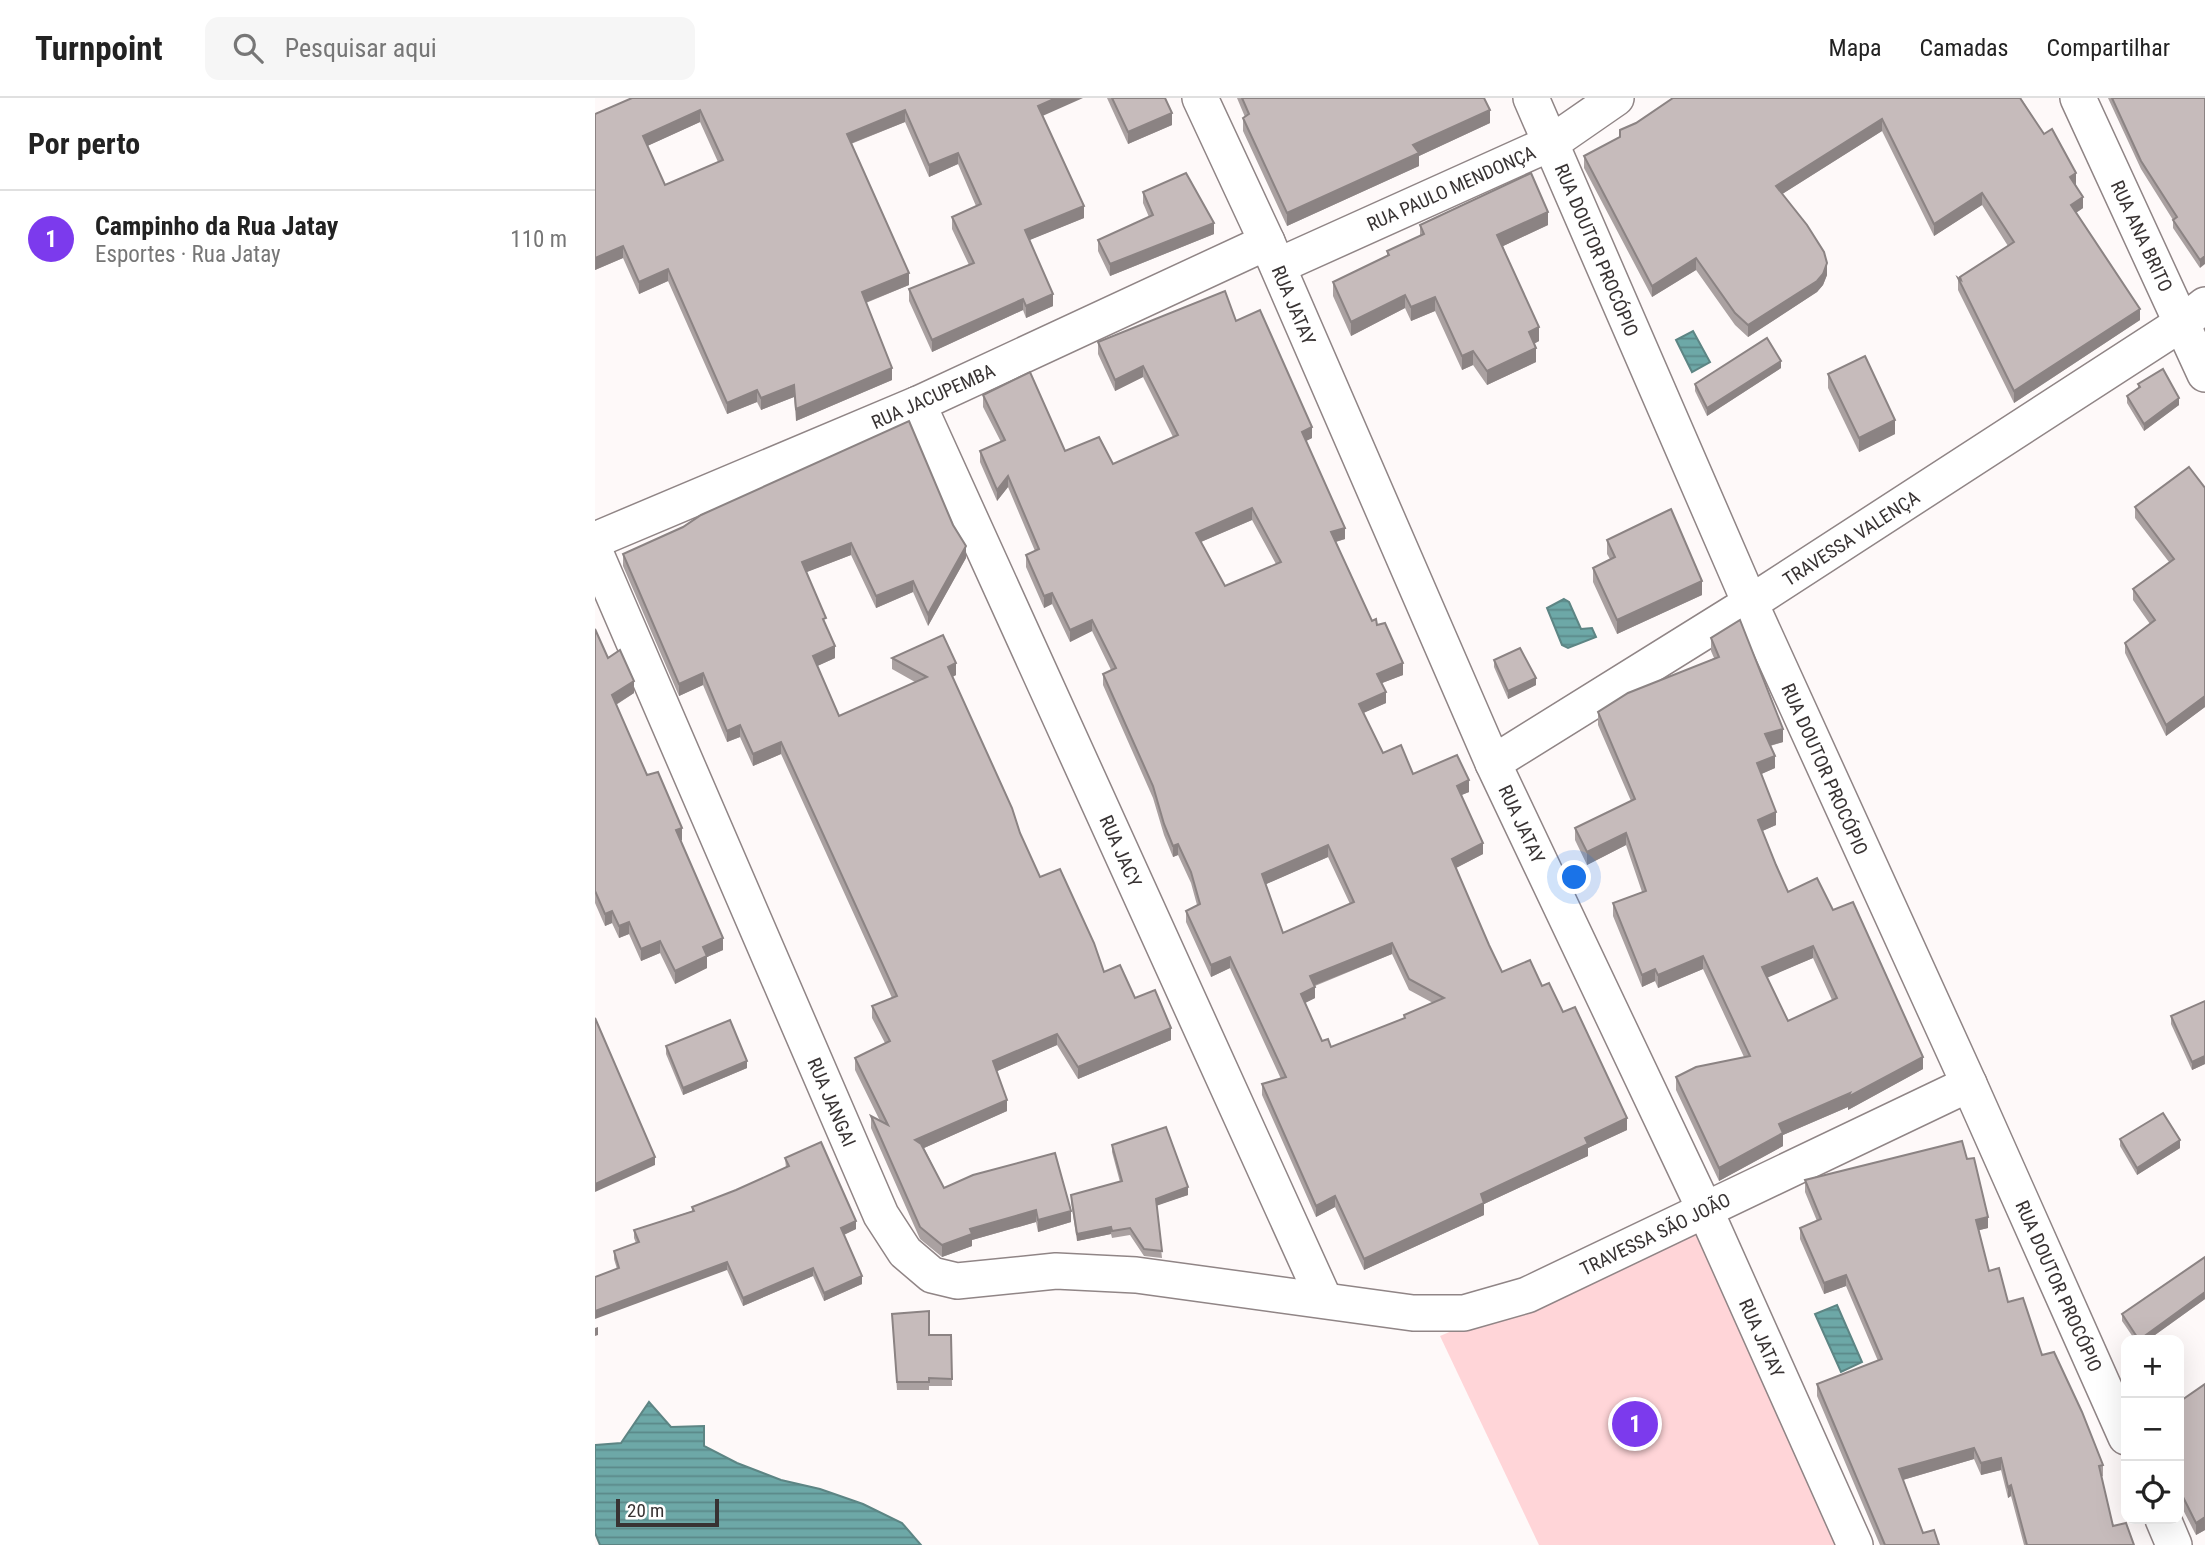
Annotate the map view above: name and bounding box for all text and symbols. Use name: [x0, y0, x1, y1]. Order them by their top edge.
search box: [205, 17, 695, 80]
text: Turnpoint: [35, 29, 163, 68]
icon: search: [229, 29, 267, 67]
text: Pesquisar aqui: [285, 33, 437, 63]
text: Mapa: [1829, 34, 1882, 62]
text: Camadas: [1920, 34, 2009, 62]
text: Compartilhar: [2047, 34, 2170, 62]
text: Por perto: [28, 126, 140, 161]
street label: RUA PAULO MENDONÇA: [1363, 141, 1539, 236]
street label: RUA DOUTOR PROCÓPIO: [1550, 160, 1643, 340]
street label: RUA ANA BRITO: [2106, 177, 2177, 295]
text: Campinho da Rua Jatay: [95, 211, 338, 241]
text: 1: [45, 226, 57, 253]
text: 110 m: [510, 226, 567, 253]
text: Esportes · Rua Jatay: [95, 241, 281, 268]
street label: RUA JATAY: [1267, 262, 1321, 348]
street label: RUA JACUPEMBA: [868, 359, 999, 434]
street label: TRAVESSA VALENÇA: [1779, 486, 1924, 591]
street label: RUA DOUTOR PROCÓPIO: [1776, 680, 1873, 858]
street label: RUA JATAY: [1493, 781, 1550, 867]
street label: RUA JACY: [1094, 812, 1147, 891]
your location: [1557, 860, 1591, 894]
street label: RUA JANGAI: [802, 1054, 861, 1150]
street label: TRAVESSA SÃO JOÃO: [1576, 1188, 1734, 1281]
street label: RUA DOUTOR PROCÓPIO: [2010, 1197, 2107, 1375]
street label: RUA JATAY: [1734, 1295, 1789, 1381]
map controls: [2121, 1335, 2184, 1524]
button: +: [2121, 1335, 2184, 1398]
pin: 1: [1612, 1398, 1658, 1450]
button: −: [2121, 1398, 2184, 1461]
button: locate: [2121, 1461, 2184, 1524]
scale bar: [616, 1496, 719, 1528]
text: 20 m: [627, 1499, 664, 1522]

